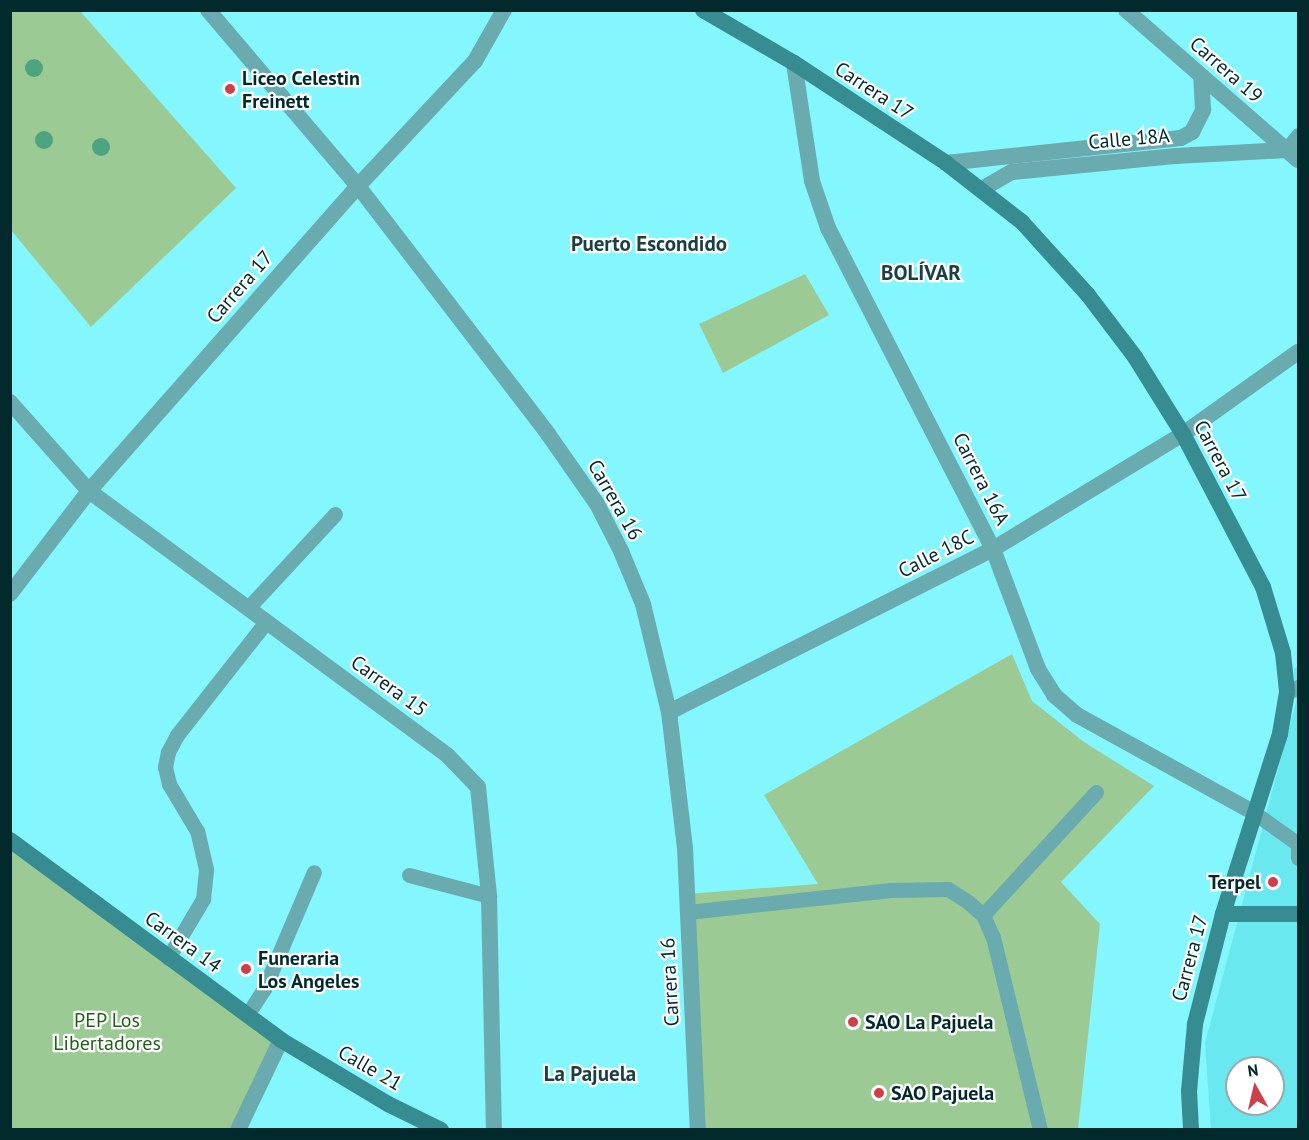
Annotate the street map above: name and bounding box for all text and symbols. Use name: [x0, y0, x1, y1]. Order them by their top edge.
street label: Carrera 19: [1185, 32, 1267, 108]
street label: Carrera 17: [830, 57, 918, 125]
place label: Liceo Celestin Freinett: [242, 66, 360, 113]
marker: Liceo Celestin Freinett: [223, 82, 237, 96]
street label: Calle 18A: [1087, 123, 1171, 155]
district label: Puerto Escondido: [571, 231, 727, 257]
street label: Carrera 17: [202, 246, 278, 328]
district label: BOLÍVAR: [881, 260, 961, 286]
street label: Carrera 17: [1189, 416, 1251, 506]
street label: Carrera 16A: [948, 429, 1014, 529]
street label: Carrera 16: [582, 456, 648, 544]
street label: Calle 18C: [894, 525, 978, 583]
street label: Carrera 15: [346, 650, 432, 722]
place label: Terpel: [1208, 870, 1261, 894]
marker: Terpel: [1266, 875, 1280, 889]
street label: Carrera 14: [140, 906, 226, 978]
street label: Carrera 17: [1167, 912, 1213, 1004]
street label: Carrera 16: [656, 937, 684, 1027]
place label: Funeraria Los Angeles: [258, 946, 360, 993]
marker: Funeraria Los Angeles: [239, 962, 253, 976]
park label: PEP Los Libertadores: [53, 1009, 161, 1056]
place label: SAO La Pajuela: [865, 1010, 994, 1034]
marker: SAO La Pajuela: [846, 1015, 860, 1029]
street label: Calle 21: [334, 1040, 406, 1096]
north arrow: [1225, 1056, 1285, 1116]
text: N: [1246, 1060, 1259, 1081]
district label: La Pajuela: [544, 1061, 636, 1087]
place label: SAO Pajuela: [891, 1081, 994, 1105]
marker: SAO Pajuela: [872, 1086, 886, 1100]

